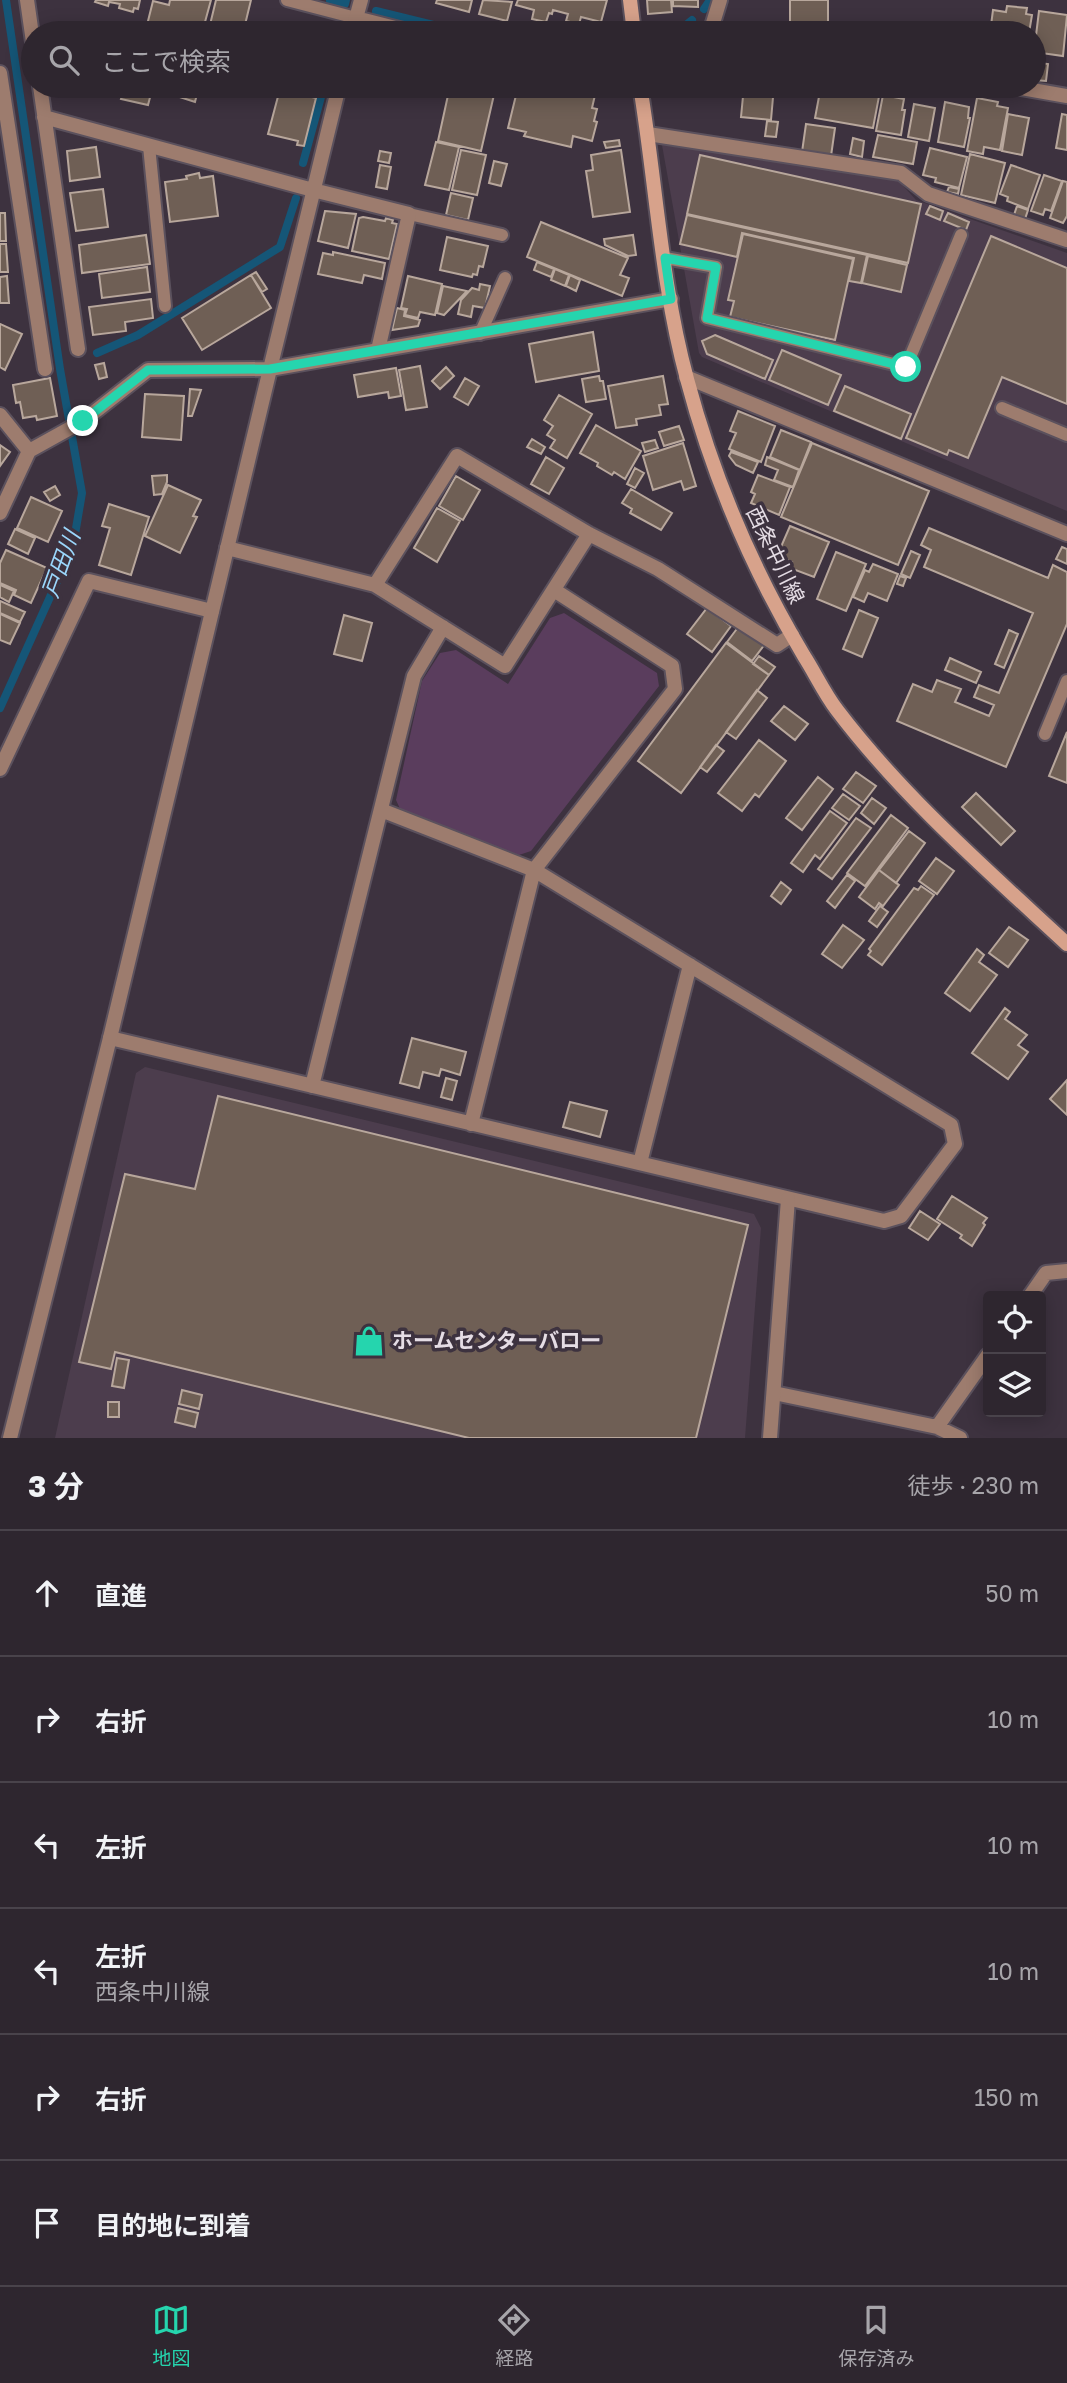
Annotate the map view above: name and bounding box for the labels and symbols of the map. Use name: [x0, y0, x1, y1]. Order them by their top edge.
route start: [890, 351, 921, 382]
route end: [67, 405, 98, 436]
street label: 西条中川線: [741, 502, 811, 607]
water label: 戸田川: [35, 524, 86, 601]
shop icon: ホームセンターバロー: [352, 1324, 386, 1358]
place label: ホームセンターバロー: [392, 1327, 601, 1353]

